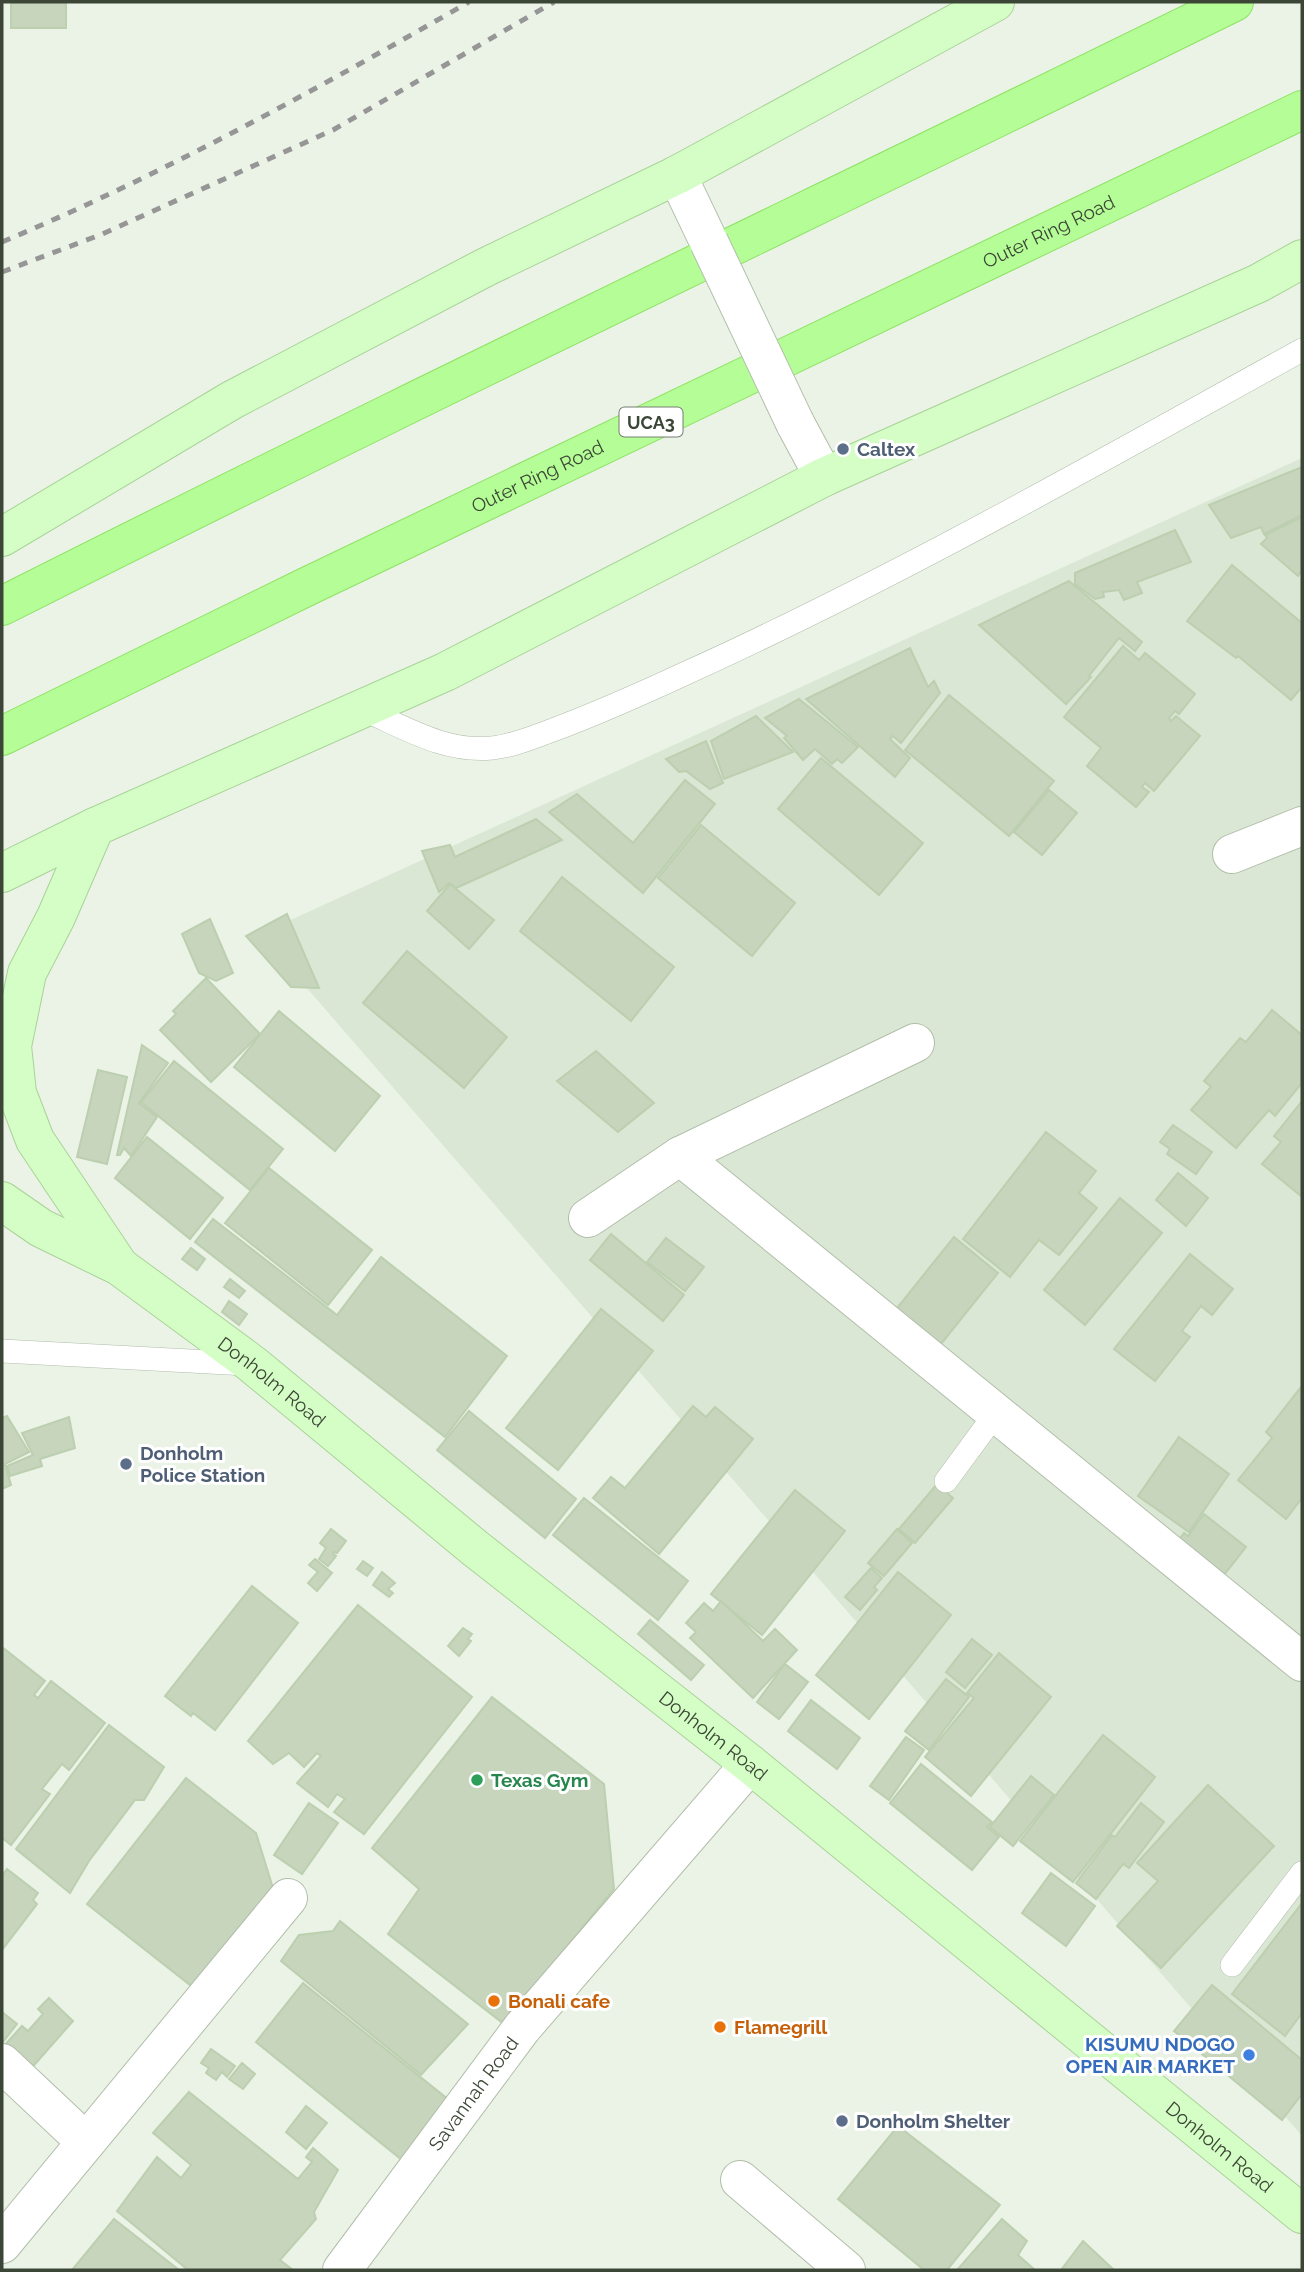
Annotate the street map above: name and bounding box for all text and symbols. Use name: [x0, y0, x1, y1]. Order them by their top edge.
street label: Outer Ring Road: [979, 190, 1118, 272]
road number: UCA3: [620, 408, 682, 436]
street label: Outer Ring Road: [468, 435, 607, 517]
place label: Caltex: [857, 438, 916, 460]
marker: Caltex: [835, 441, 851, 457]
street label: Donholm Road: [214, 1332, 330, 1431]
place label: Donholm Police Station: [140, 1442, 265, 1486]
marker: Donholm Police Station: [118, 1456, 134, 1472]
street label: Donholm Road: [655, 1686, 772, 1785]
place label: Texas Gym: [491, 1769, 588, 1791]
marker: Texas Gym: [469, 1772, 485, 1788]
place label: Bonali cafe: [508, 1990, 610, 2012]
marker: Bonali cafe: [486, 1993, 502, 2009]
place label: Flamegrill: [734, 2016, 828, 2038]
marker: Flamegrill: [712, 2019, 728, 2035]
street label: Savannah Road: [424, 2032, 523, 2155]
place label: KISUMU NDOGO OPEN AIR MARKET: [1066, 2033, 1235, 2077]
marker: KISUMU NDOGO OPEN AIR MARKET: [1241, 2047, 1257, 2063]
street label: Donholm Road: [1162, 2097, 1277, 2197]
place label: Donholm Shelter: [856, 2110, 1011, 2132]
marker: Donholm Shelter: [834, 2113, 850, 2129]

